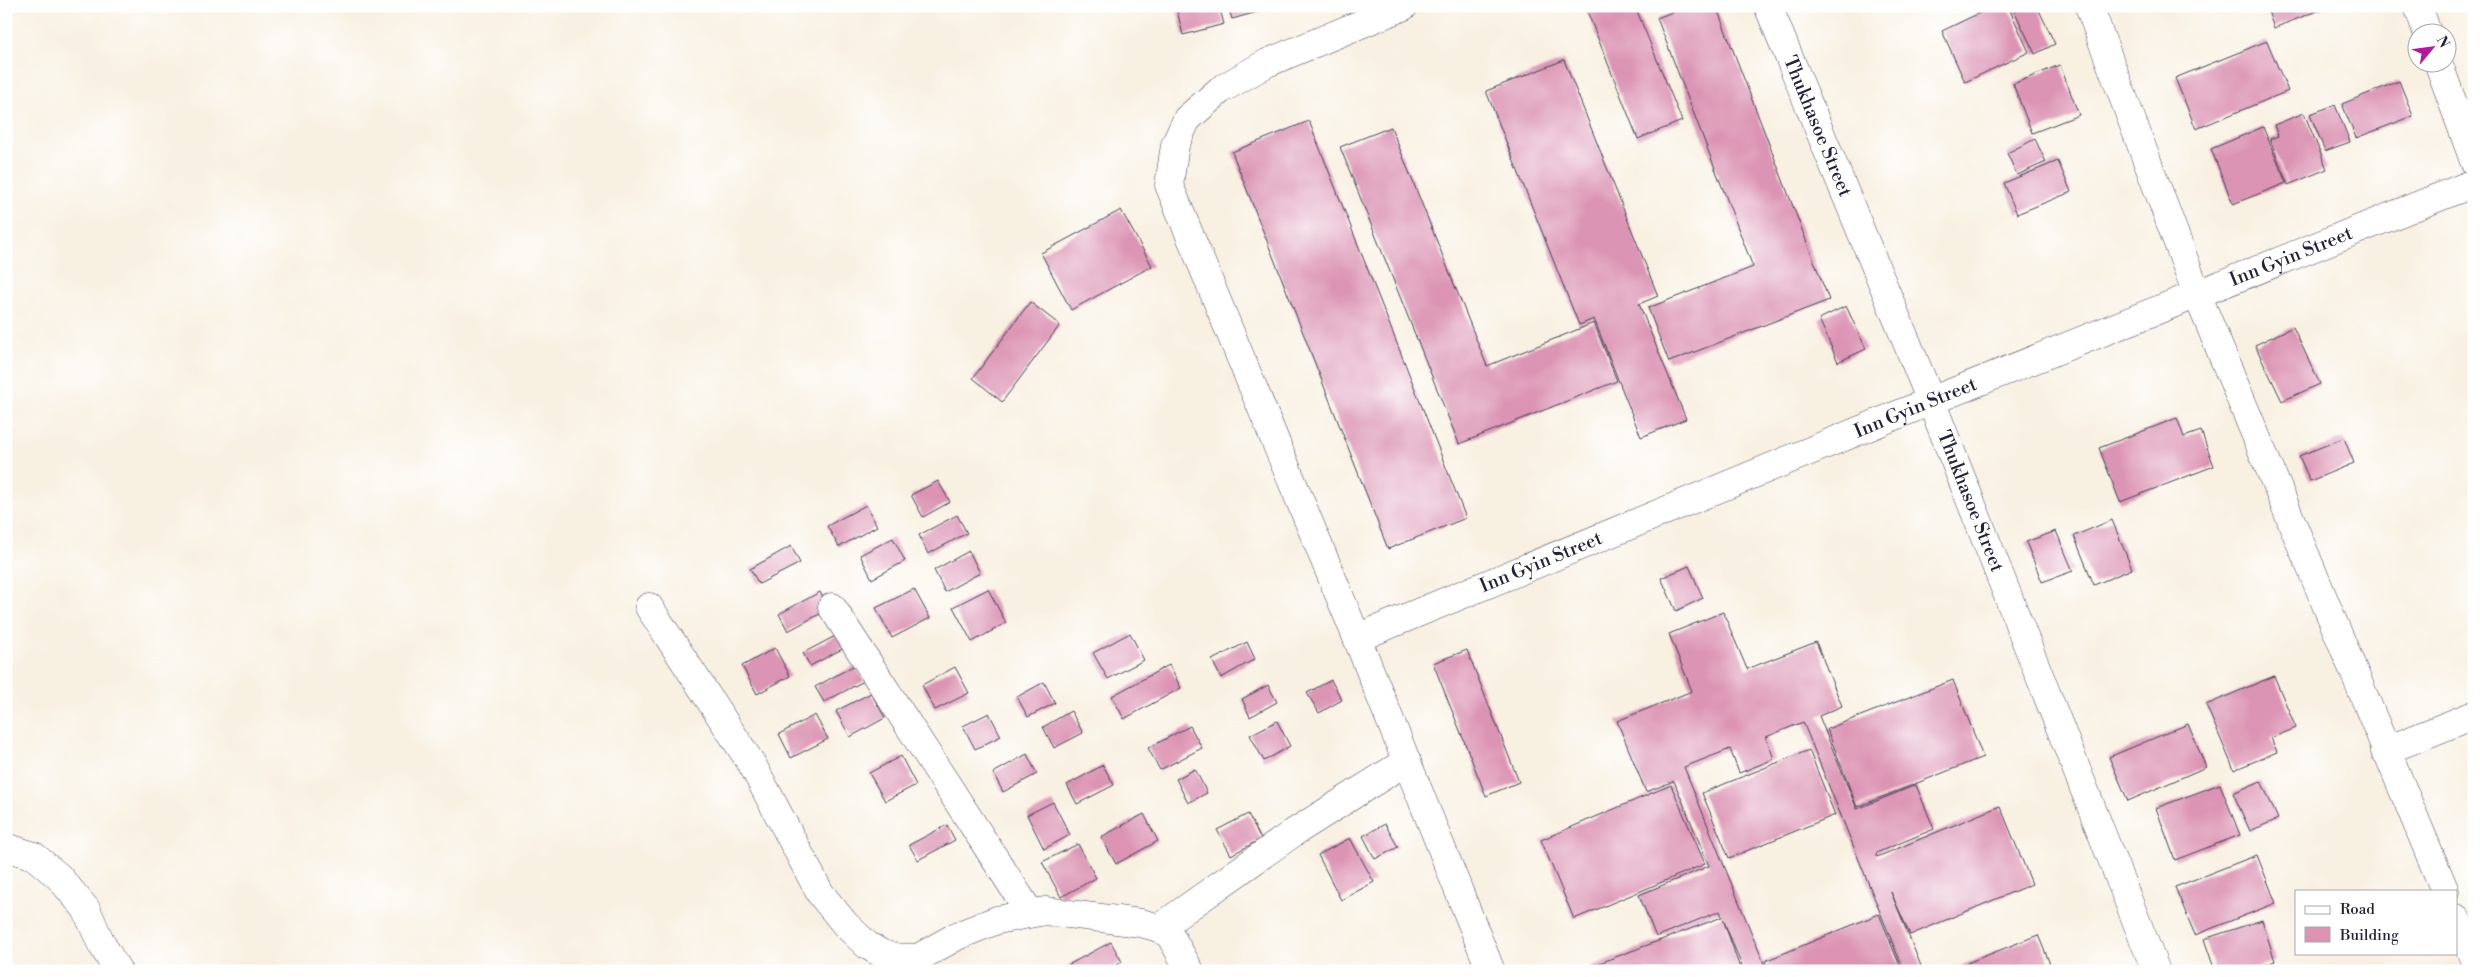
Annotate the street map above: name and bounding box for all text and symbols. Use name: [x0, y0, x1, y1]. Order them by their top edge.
north arrow: [2408, 22, 2458, 72]
text: N: [2432, 33, 2453, 51]
street label: Thukhasoe Street: [1778, 52, 1857, 200]
street label: Inn Gyin Street: [2226, 221, 2356, 292]
street label: Inn Gyin Street: [1851, 372, 1980, 443]
street label: Thukhasoe Street: [1932, 427, 2009, 576]
street label: Inn Gyin Street: [1476, 526, 1606, 598]
legend: [2295, 890, 2458, 954]
text: Road: [2340, 900, 2375, 919]
text: Building: [2339, 926, 2399, 945]

